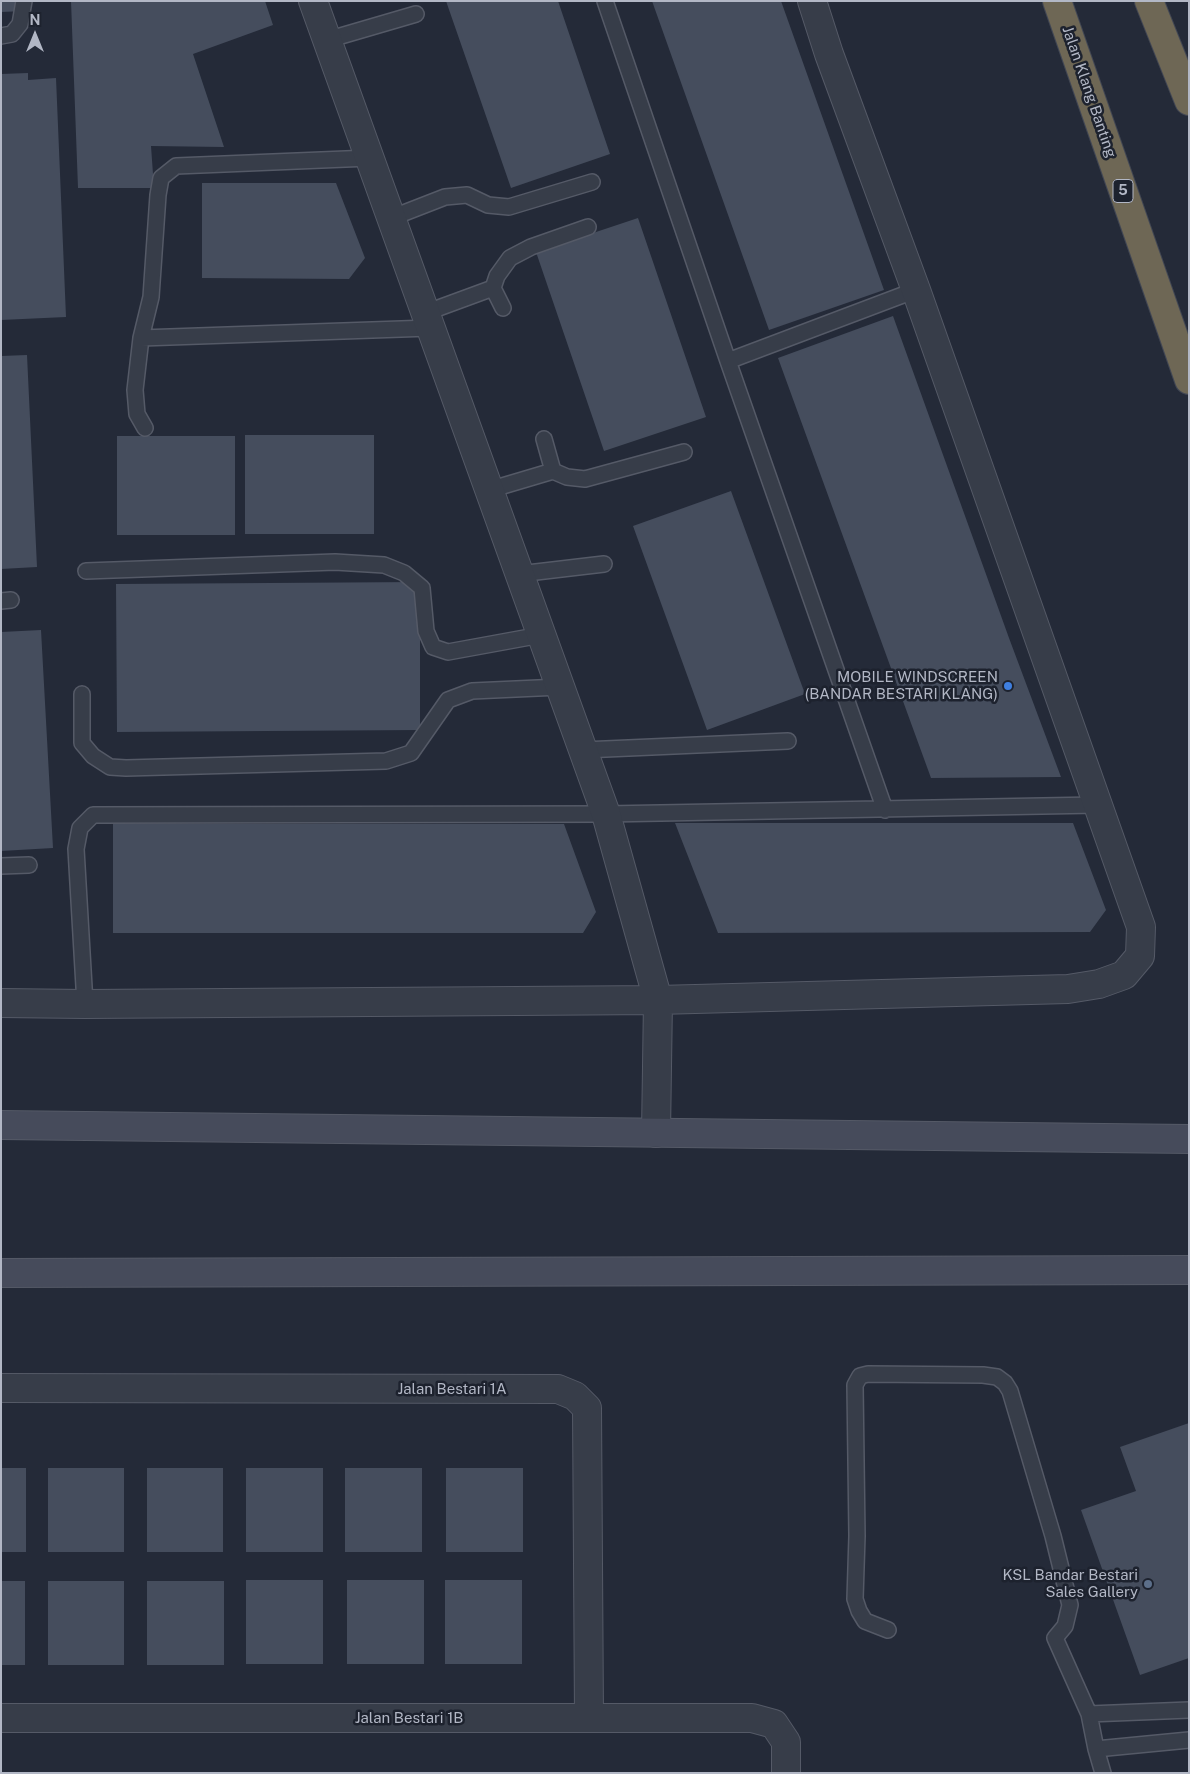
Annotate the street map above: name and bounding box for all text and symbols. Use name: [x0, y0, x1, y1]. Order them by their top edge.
north arrow: [10, 10, 60, 60]
text: N: [30, 12, 40, 28]
street label: Jalan Klang Banting: [1058, 24, 1120, 160]
road number: 5: [1113, 180, 1133, 202]
place label: MOBILE WINDSCREEN (BANDAR BESTARI KLANG): [805, 668, 998, 703]
marker: MOBILE WINDSCREEN (BANDAR BESTARI KLANG): [1002, 680, 1014, 692]
street label: Jalan Bestari 1A: [397, 1380, 507, 1398]
place label: KSL Bandar Bestari Sales Gallery: [1003, 1566, 1138, 1601]
marker: KSL Bandar Bestari Sales Gallery: [1142, 1578, 1154, 1590]
street label: Jalan Bestari 1B: [355, 1709, 463, 1727]

